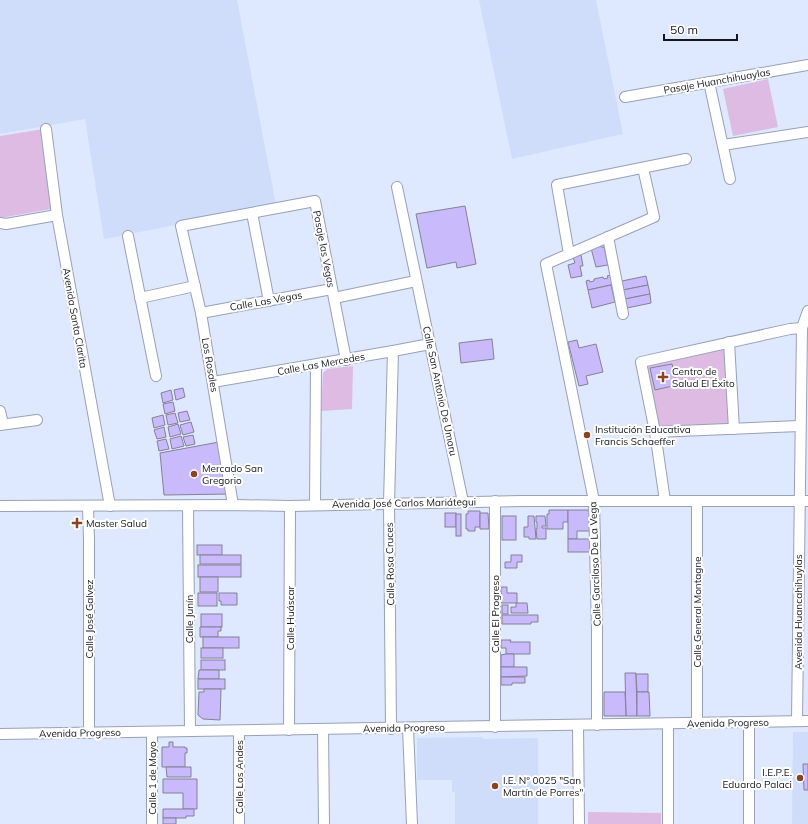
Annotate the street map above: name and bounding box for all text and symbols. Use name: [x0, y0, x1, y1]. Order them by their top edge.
scale bar: [664, 16, 737, 42]
text: 50 m: [670, 22, 698, 37]
street label: Pasaje Huanchihuaylas: [663, 65, 772, 97]
street label: Pasaje las Vegas: [310, 209, 338, 289]
street label: Avenida Santa Clarita: [60, 267, 90, 369]
street label: Calle Las Vegas: [229, 288, 303, 314]
street label: Calle San Antonio De Umaru: [420, 325, 460, 457]
street label: Los Rosales: [199, 337, 221, 393]
street label: Calle Las Mercedes: [276, 350, 366, 378]
place label: Centro de Salud El Éxito: [672, 365, 735, 390]
marker: Centro de Salud El Éxito: [657, 371, 669, 383]
place label: Institución Educativa Francis Schaeffer: [595, 423, 691, 448]
marker: Institución Educativa Francis Schaeffer: [582, 430, 592, 440]
place label: Mercado San Gregorio: [202, 462, 263, 487]
marker: Mercado San Gregorio: [189, 469, 199, 479]
street label: Avenida José Carlos Mariátegui: [332, 495, 476, 511]
street label: Calle Garcilaso De La Vega: [586, 501, 604, 627]
marker: Master Salud: [71, 517, 83, 529]
place label: Master Salud: [86, 517, 147, 530]
street label: Calle Rosa Cruces: [383, 522, 397, 606]
street label: Avenida Huancahihuylas: [792, 554, 805, 670]
street label: Calle General Montagne: [691, 556, 704, 668]
street label: Calle El Progreso: [489, 575, 502, 653]
street label: Calle José Galvez: [83, 579, 96, 659]
street label: Calle Huáscar: [284, 585, 297, 650]
street label: Calle Junín: [183, 595, 196, 643]
street label: Avenida Progreso: [687, 716, 769, 730]
street label: Avenida Progreso: [363, 721, 445, 735]
street label: Avenida Progreso: [39, 726, 121, 740]
street label: Calle Los Andes: [233, 740, 246, 814]
street label: Calle 1 de Mayo: [146, 741, 159, 815]
place label: I.E.P.E. Eduardo Palaci: [723, 766, 792, 791]
marker: I.E.P.E. Eduardo Palaci: [795, 773, 805, 783]
place label: I.E. N° 0025 "San Martín de Porres": [503, 774, 583, 799]
marker: I.E. N° 0025 "San Martín de Porres": [490, 781, 500, 791]

